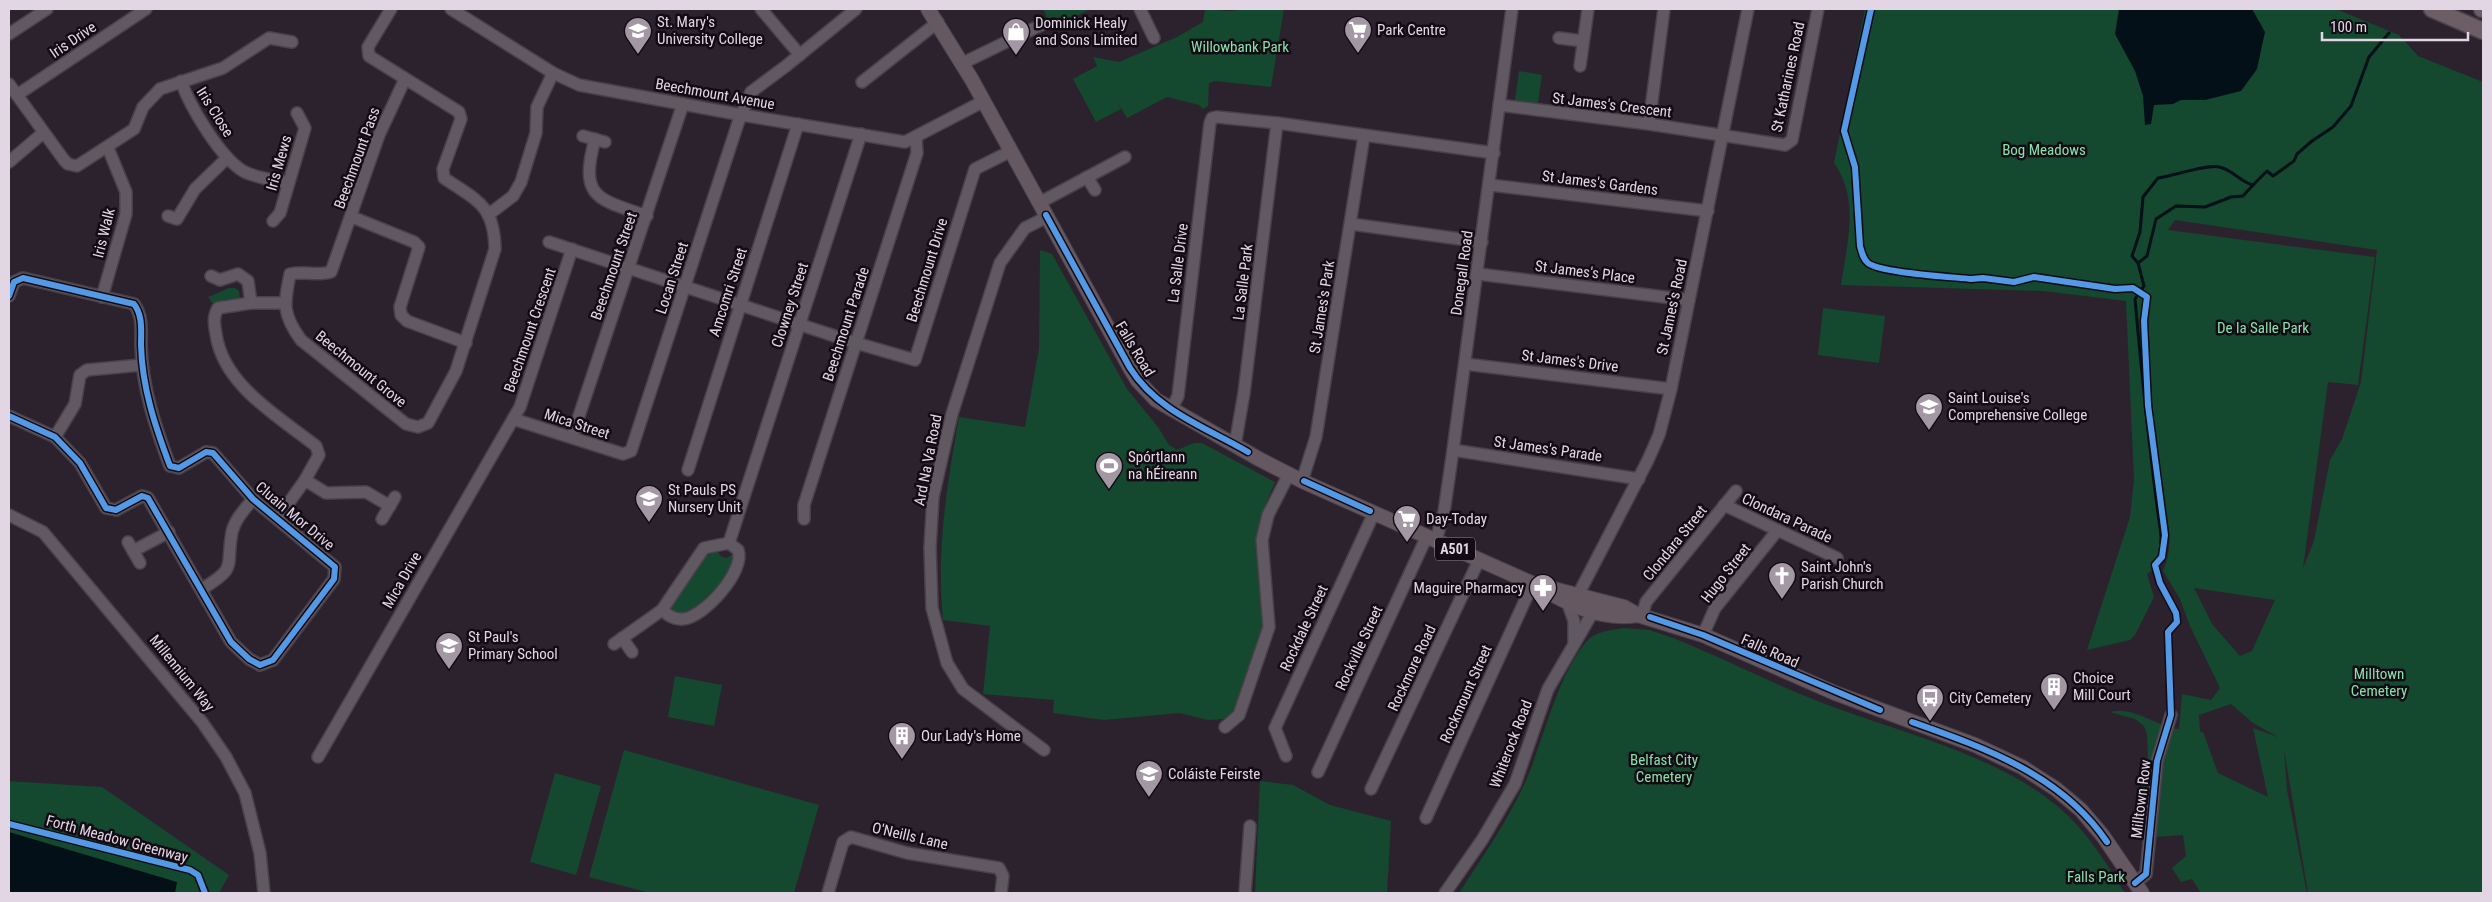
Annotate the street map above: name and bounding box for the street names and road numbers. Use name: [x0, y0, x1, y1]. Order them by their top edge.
street label: Iris Drive: [46, 18, 100, 62]
street label: St Katharines Road: [1767, 20, 1809, 134]
street label: Beechmount Avenue: [654, 75, 776, 113]
street label: Iris Close: [193, 84, 237, 140]
street label: St James's Crescent: [1551, 89, 1673, 121]
street label: Beechmount Pass: [330, 105, 384, 211]
street label: Iris Mews: [262, 133, 296, 193]
street label: St James's Gardens: [1541, 167, 1659, 199]
street label: Iris Walk: [89, 206, 119, 260]
street label: Beechmount Street: [587, 210, 641, 322]
street label: Beechmount Drive: [903, 216, 951, 324]
street label: La Salle Drive: [1164, 222, 1192, 304]
street label: Donegall Road: [1447, 229, 1477, 317]
street label: Locan Street: [652, 240, 692, 316]
street label: La Salle Park: [1229, 243, 1257, 321]
street label: Amcomri Street: [705, 245, 751, 339]
street label: St James's Place: [1534, 257, 1636, 287]
street label: St James's Road: [1653, 257, 1691, 357]
street label: St James's Park: [1306, 259, 1338, 355]
street label: Clowney Street: [768, 260, 812, 350]
street label: Beechmount Parade: [819, 265, 873, 383]
street label: Beechmount Crescent: [500, 266, 560, 394]
street label: Falls Road: [1111, 318, 1159, 380]
street label: Beechmount Grove: [312, 327, 410, 411]
street label: St James's Drive: [1521, 346, 1619, 376]
street label: Mica Street: [542, 405, 612, 443]
street label: Ard Na Va Road: [910, 413, 946, 507]
street label: St James's Parade: [1493, 433, 1603, 465]
street label: Cluain Mor Drive: [252, 478, 338, 554]
street label: Clondara Parade: [1739, 489, 1835, 547]
street label: Clondara Street: [1639, 502, 1711, 584]
road number: A501: [1435, 538, 1475, 560]
street label: Hugo Street: [1697, 540, 1755, 606]
street label: Mica Drive: [379, 549, 425, 611]
street label: Rockdale Street: [1276, 582, 1332, 674]
street label: Rockville Street: [1331, 603, 1387, 693]
street label: Rockmore Road: [1384, 622, 1440, 714]
street label: Falls Road: [1738, 630, 1802, 672]
street label: Millennium Way: [146, 631, 218, 715]
street label: Rockmount Street: [1436, 642, 1496, 746]
street label: Whiterock Road: [1486, 697, 1536, 791]
street label: Milltown Row: [2127, 758, 2155, 839]
street label: Forth Meadow Greenway: [44, 811, 190, 867]
street label: O'Neills Lane: [870, 819, 950, 853]

